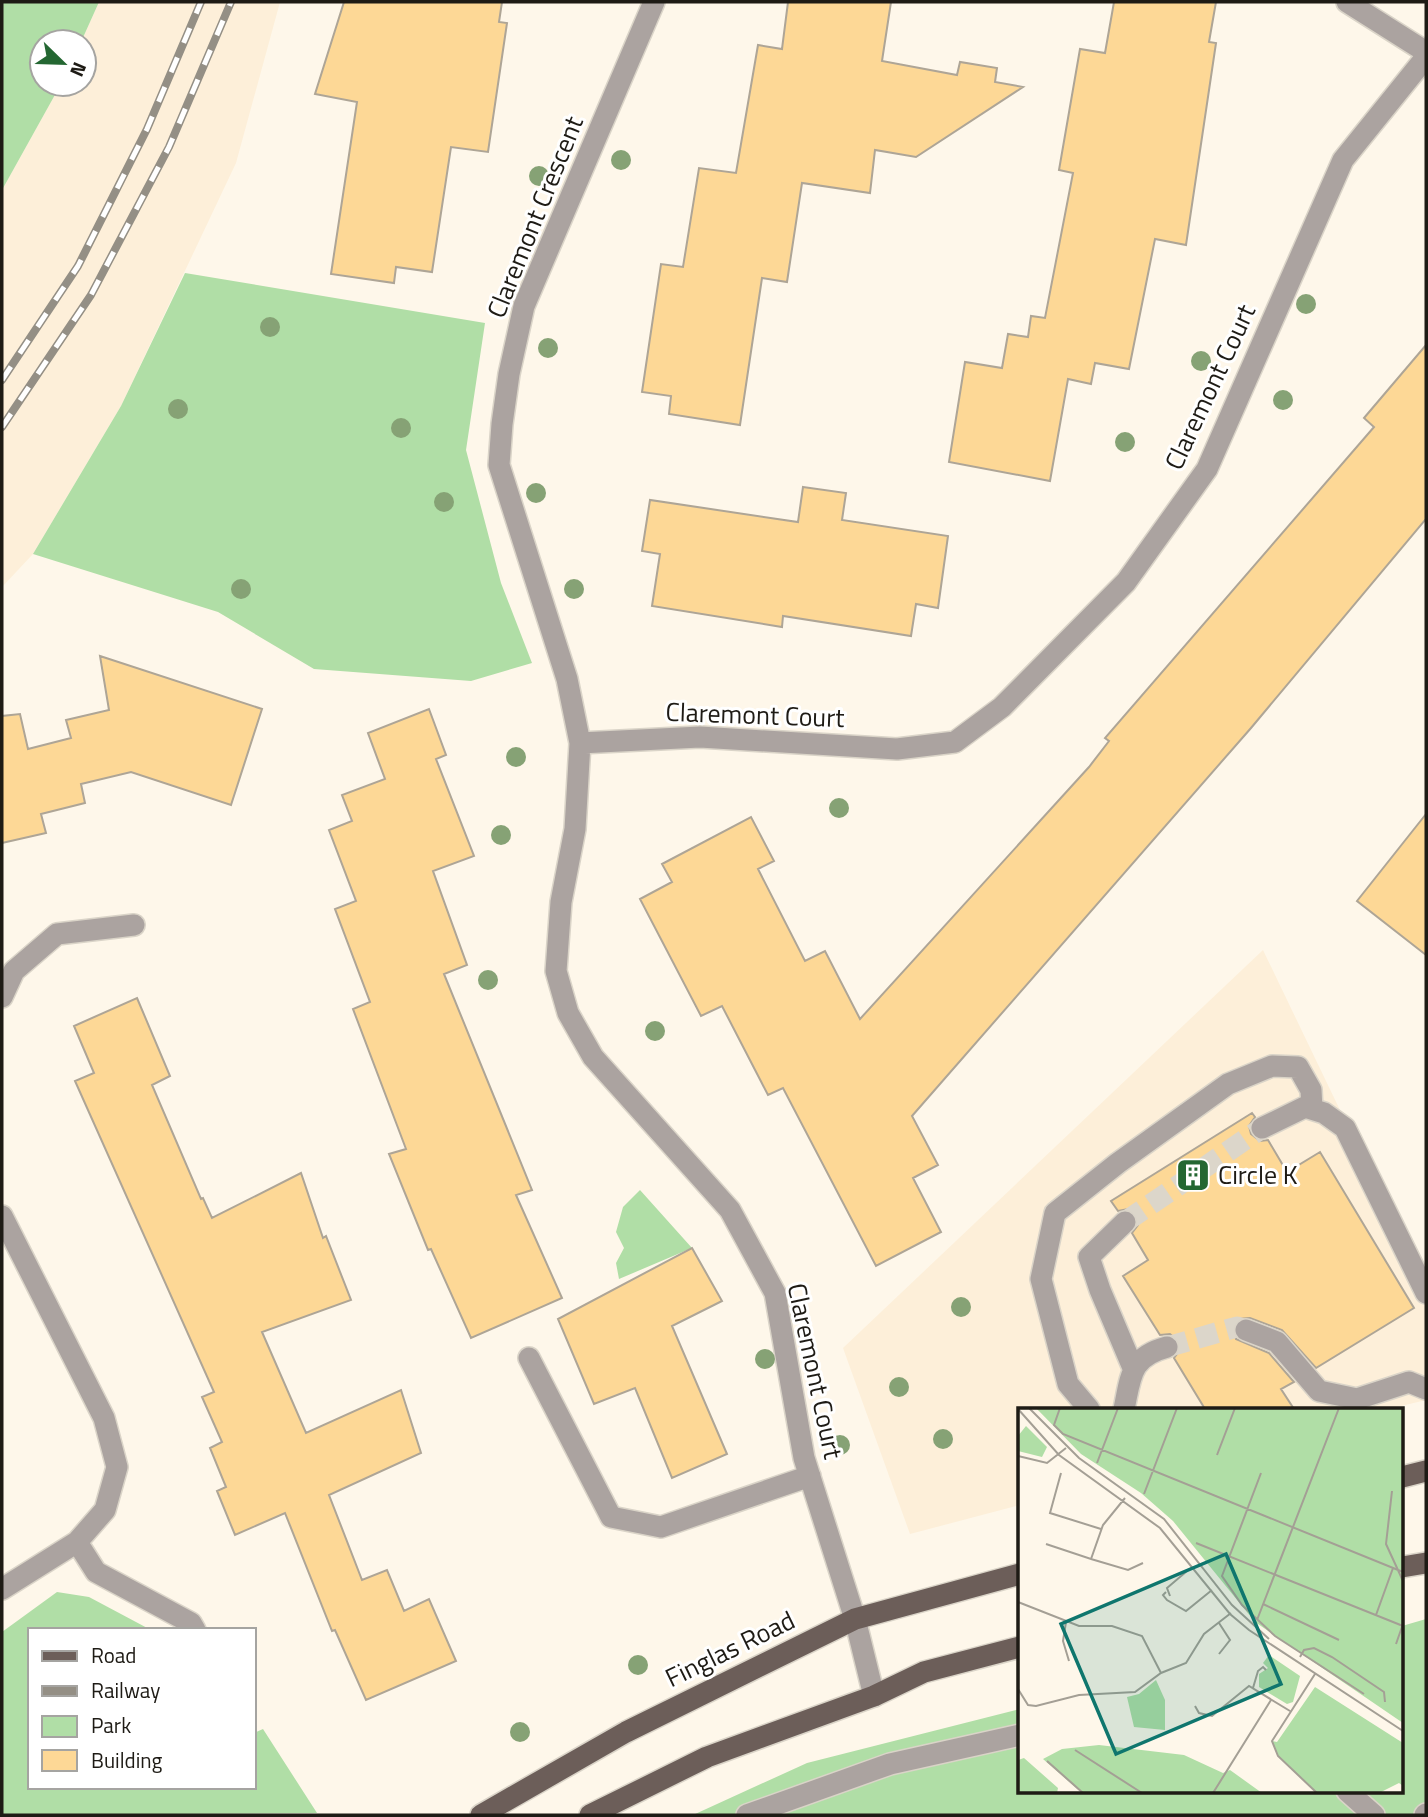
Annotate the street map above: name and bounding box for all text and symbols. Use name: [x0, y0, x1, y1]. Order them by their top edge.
north arrow: [28, 28, 98, 98]
text: N: [63, 58, 95, 82]
street label: Claremont Crescent: [476, 110, 593, 324]
street label: Claremont Court: [1154, 298, 1265, 476]
street label: Claremont Court: [665, 692, 845, 737]
place label: Circle K: [1218, 1155, 1298, 1194]
building icon: Circle K: [1174, 1156, 1212, 1194]
street label: Claremont Court: [778, 1279, 853, 1462]
inset map: [1018, 1408, 1404, 1792]
street label: Finglas Road: [658, 1600, 801, 1697]
legend: [28, 1628, 256, 1789]
text: Road: [91, 1639, 136, 1671]
text: Railway: [91, 1674, 160, 1706]
text: Park: [91, 1709, 131, 1741]
text: Building: [91, 1744, 163, 1776]

